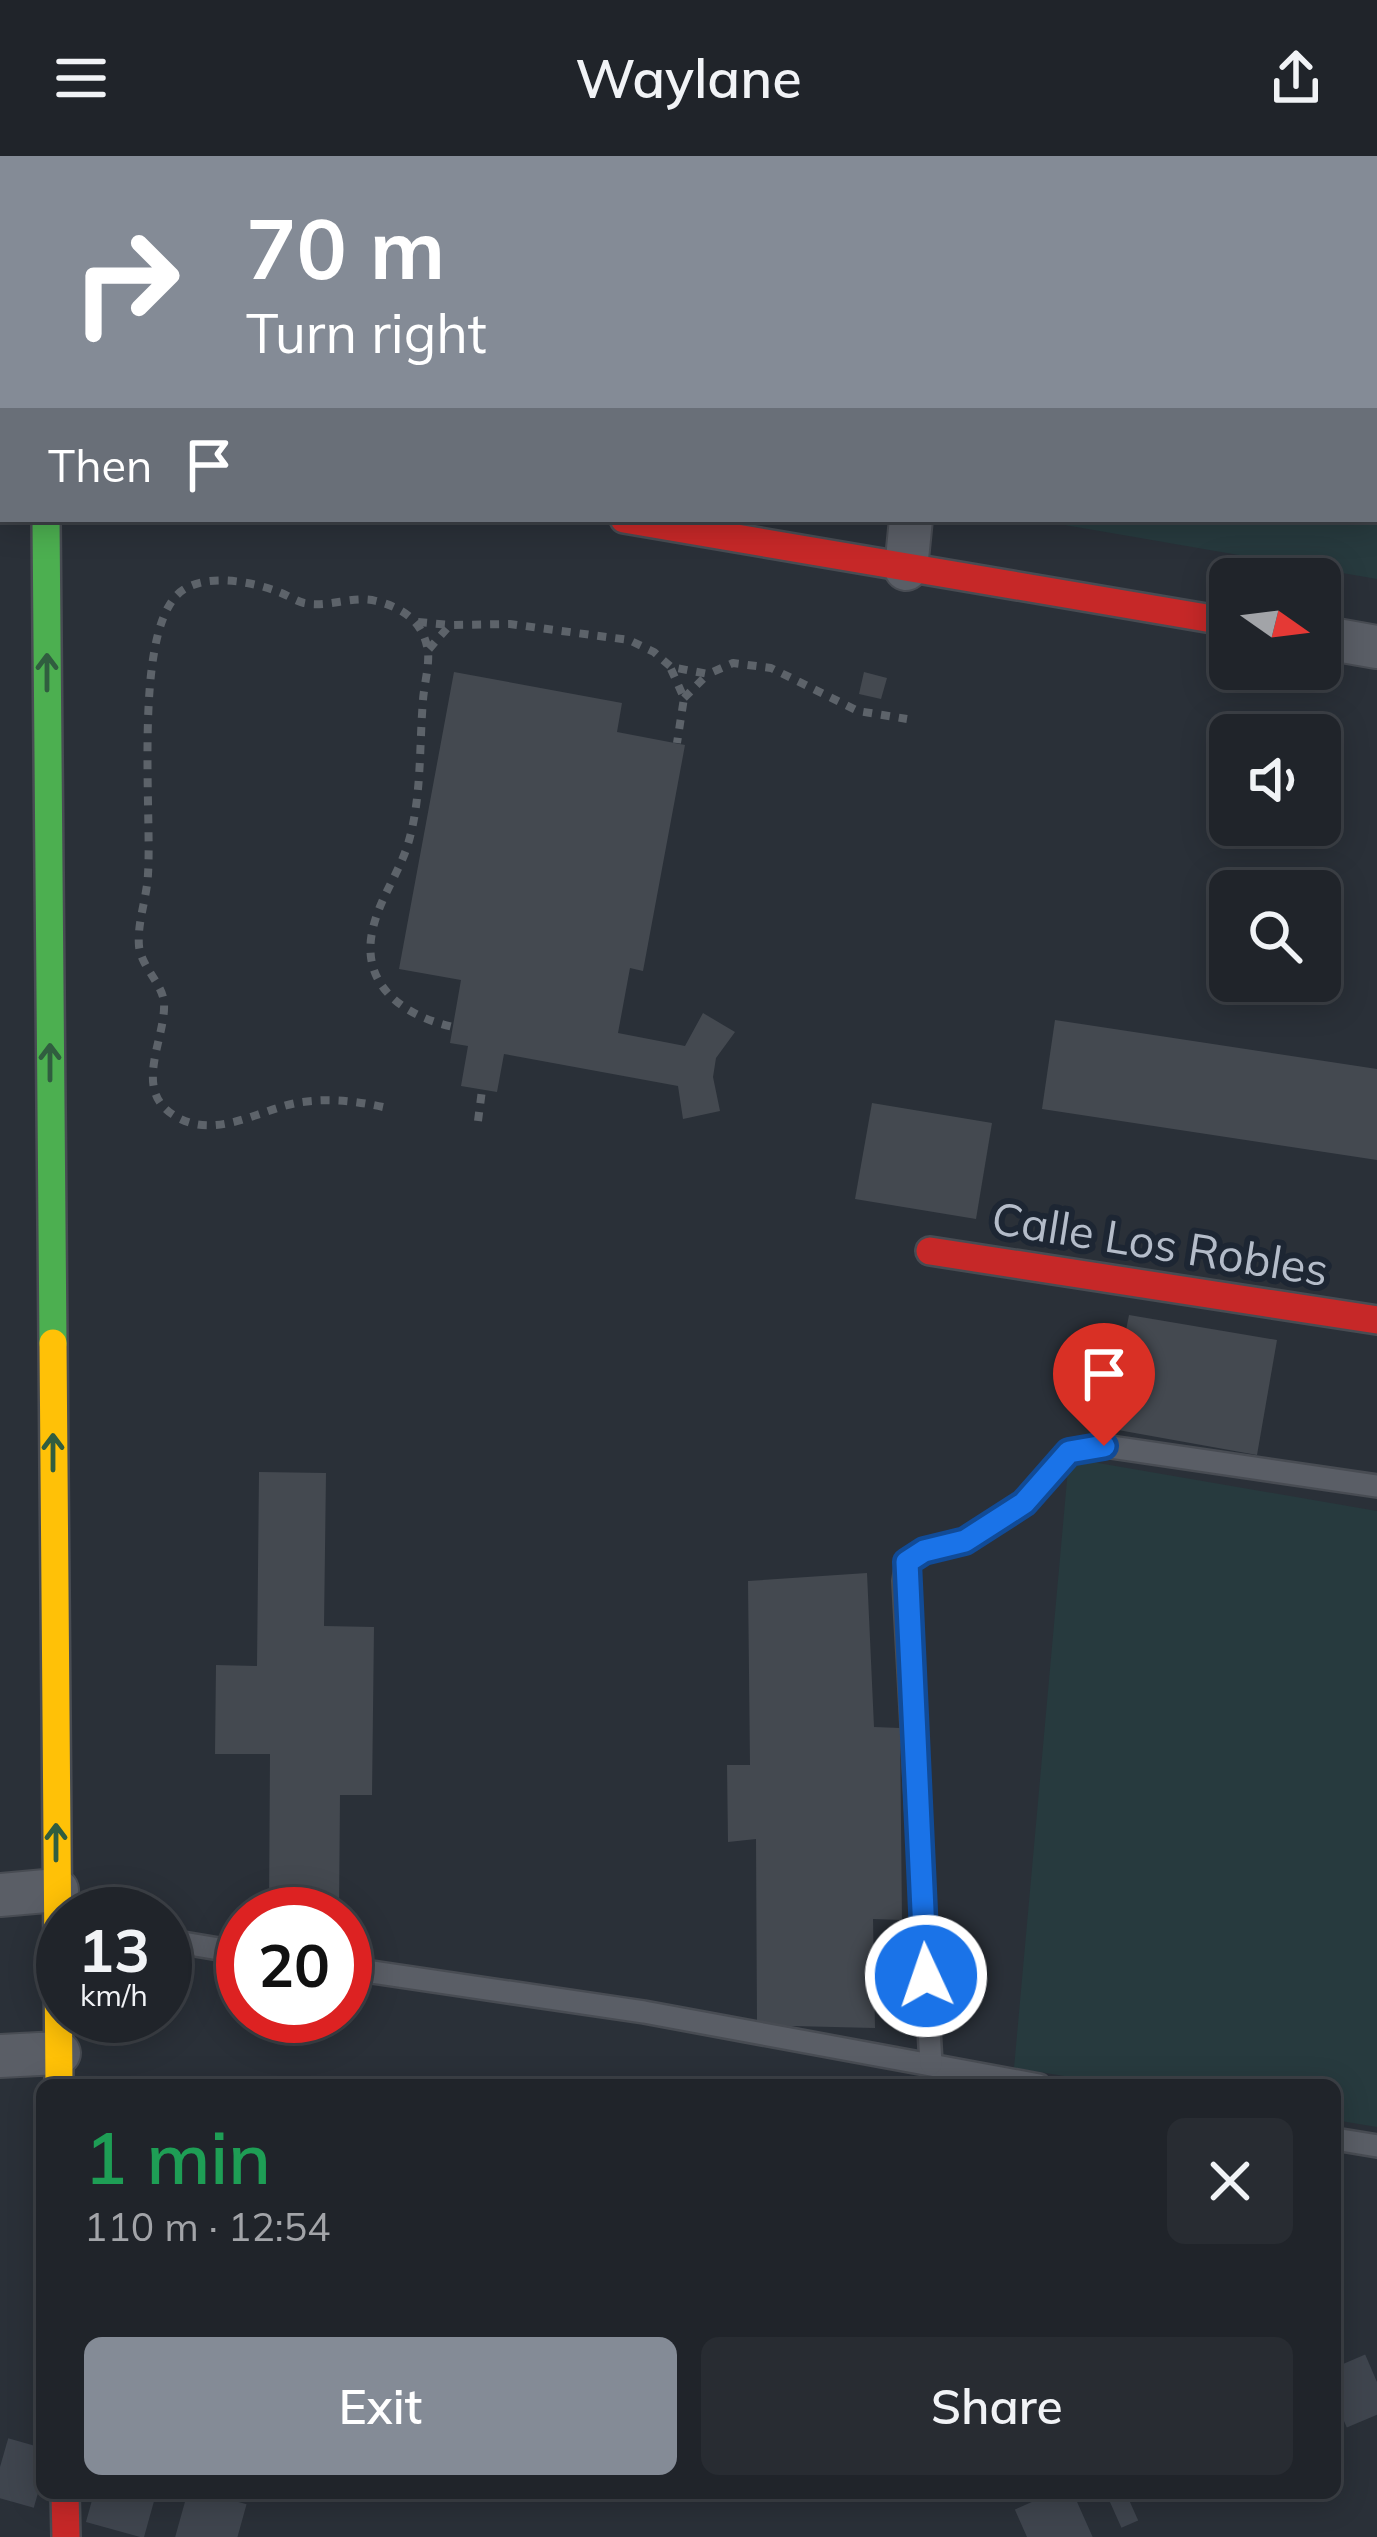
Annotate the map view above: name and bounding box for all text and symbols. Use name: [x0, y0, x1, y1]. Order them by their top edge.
text: Waylane: [575, 44, 802, 112]
icon: menu: [48, 45, 114, 111]
icon: share: [1263, 45, 1329, 111]
text: 70 m: [246, 195, 445, 300]
icon: right: [48, 204, 204, 360]
text: Turn right: [246, 299, 487, 367]
icon: arrive: [176, 432, 242, 498]
text: Then: [48, 437, 152, 493]
north arrow: [1209, 558, 1341, 690]
map controls: [1209, 558, 1341, 1002]
one-way arrow: [36, 653, 58, 692]
button: sound: [1209, 714, 1341, 846]
button: search: [1209, 870, 1341, 1002]
one-way arrow: [39, 1043, 61, 1082]
street label: Calle Los Robles: [988, 1189, 1332, 1297]
pin: [1053, 1323, 1155, 1446]
icon: arrive: [1071, 1341, 1137, 1407]
one-way arrow: [42, 1433, 64, 1472]
one-way arrow: [45, 1823, 67, 1862]
speed limit sign: 20: [216, 1887, 372, 2043]
text: 13: [78, 1912, 150, 1987]
position arrow: [863, 1913, 989, 2039]
text: km/h: [80, 1976, 148, 2014]
text: 1 min: [84, 2112, 271, 2202]
button: close: [1167, 2118, 1293, 2244]
text: 110 m · 12:54: [84, 2202, 330, 2251]
button: Exit: [84, 2337, 677, 2475]
button: Share: [701, 2337, 1293, 2475]

